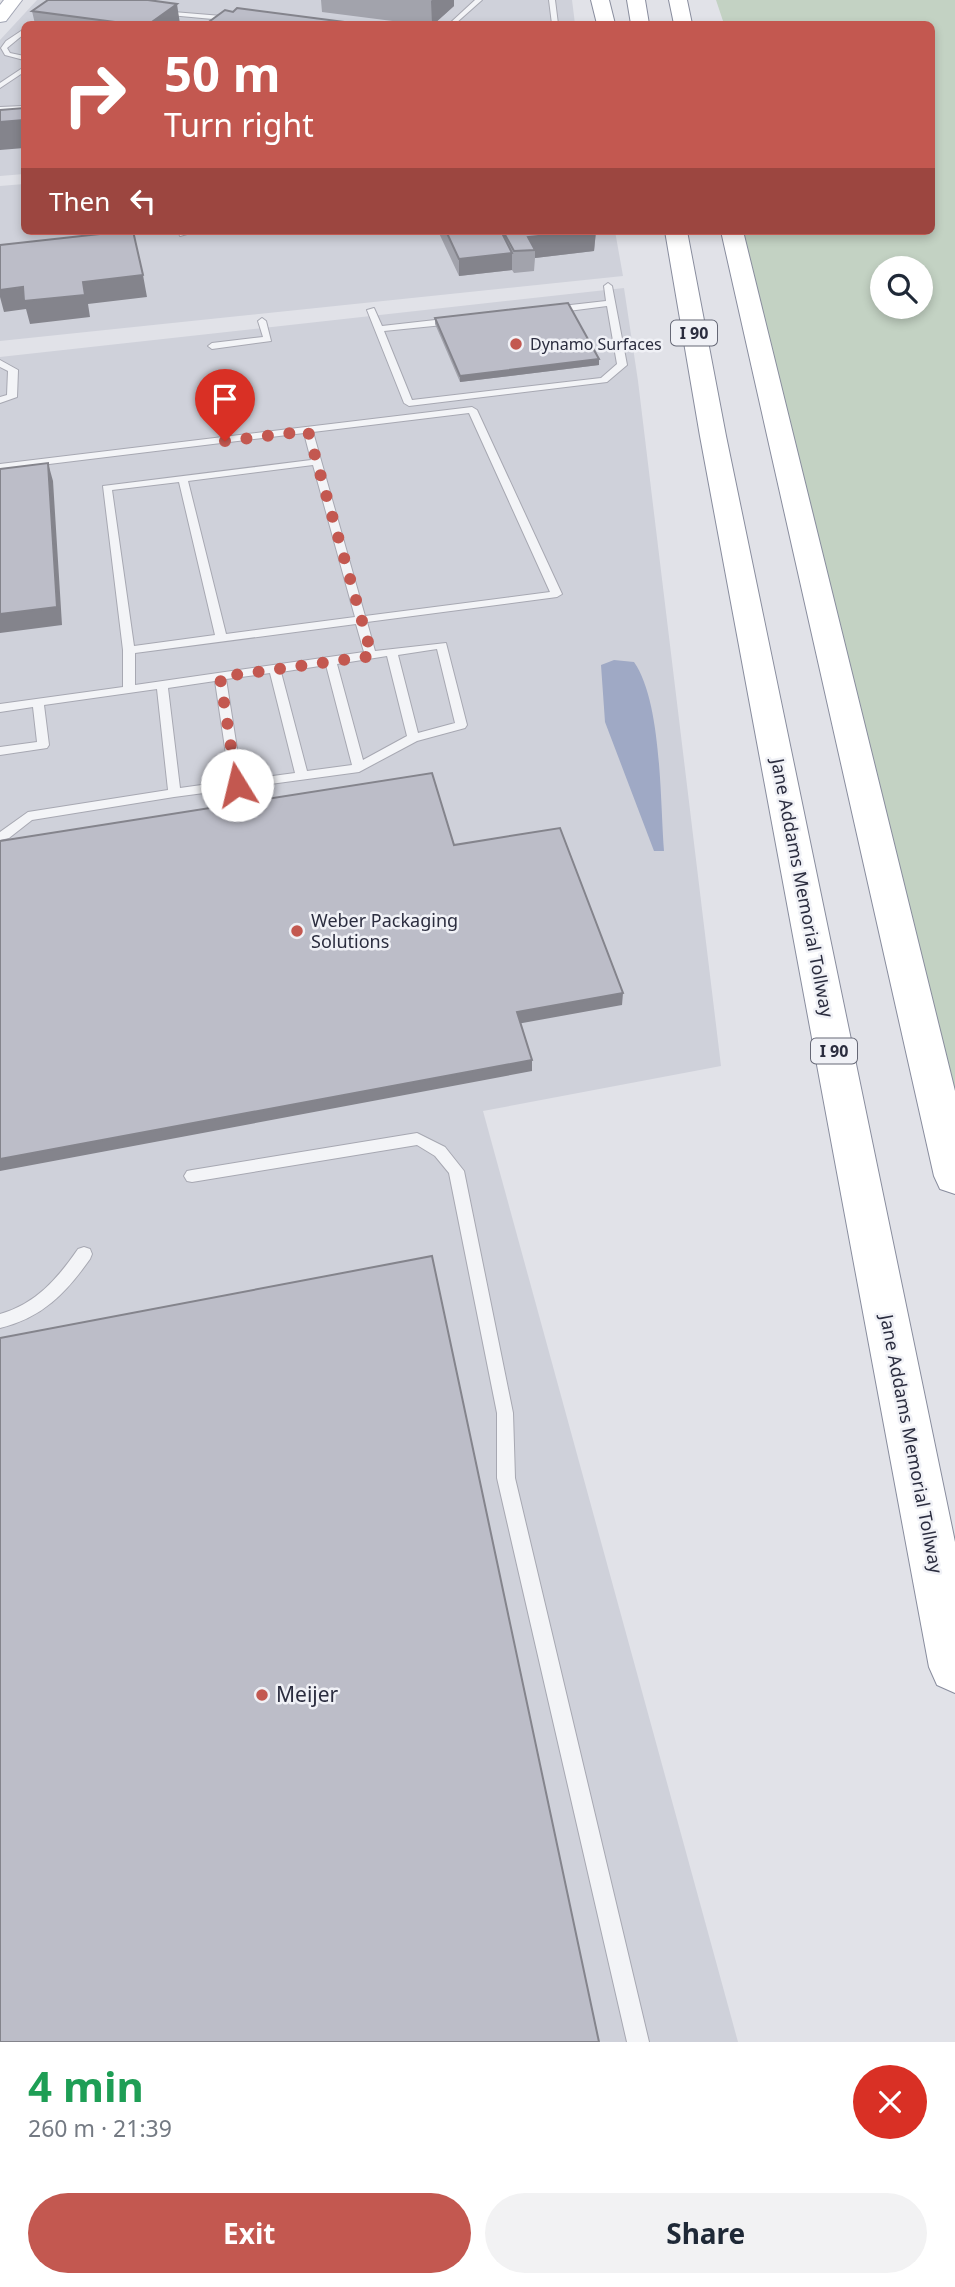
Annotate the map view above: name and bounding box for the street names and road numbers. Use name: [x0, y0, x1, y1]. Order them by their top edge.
road number: I 90: [671, 320, 717, 346]
street label: Jane Addams Memorial Tollway: [766, 755, 840, 1020]
road number: I 90: [811, 1038, 857, 1064]
street label: Jane Addams Memorial Tollway: [875, 1311, 949, 1576]

